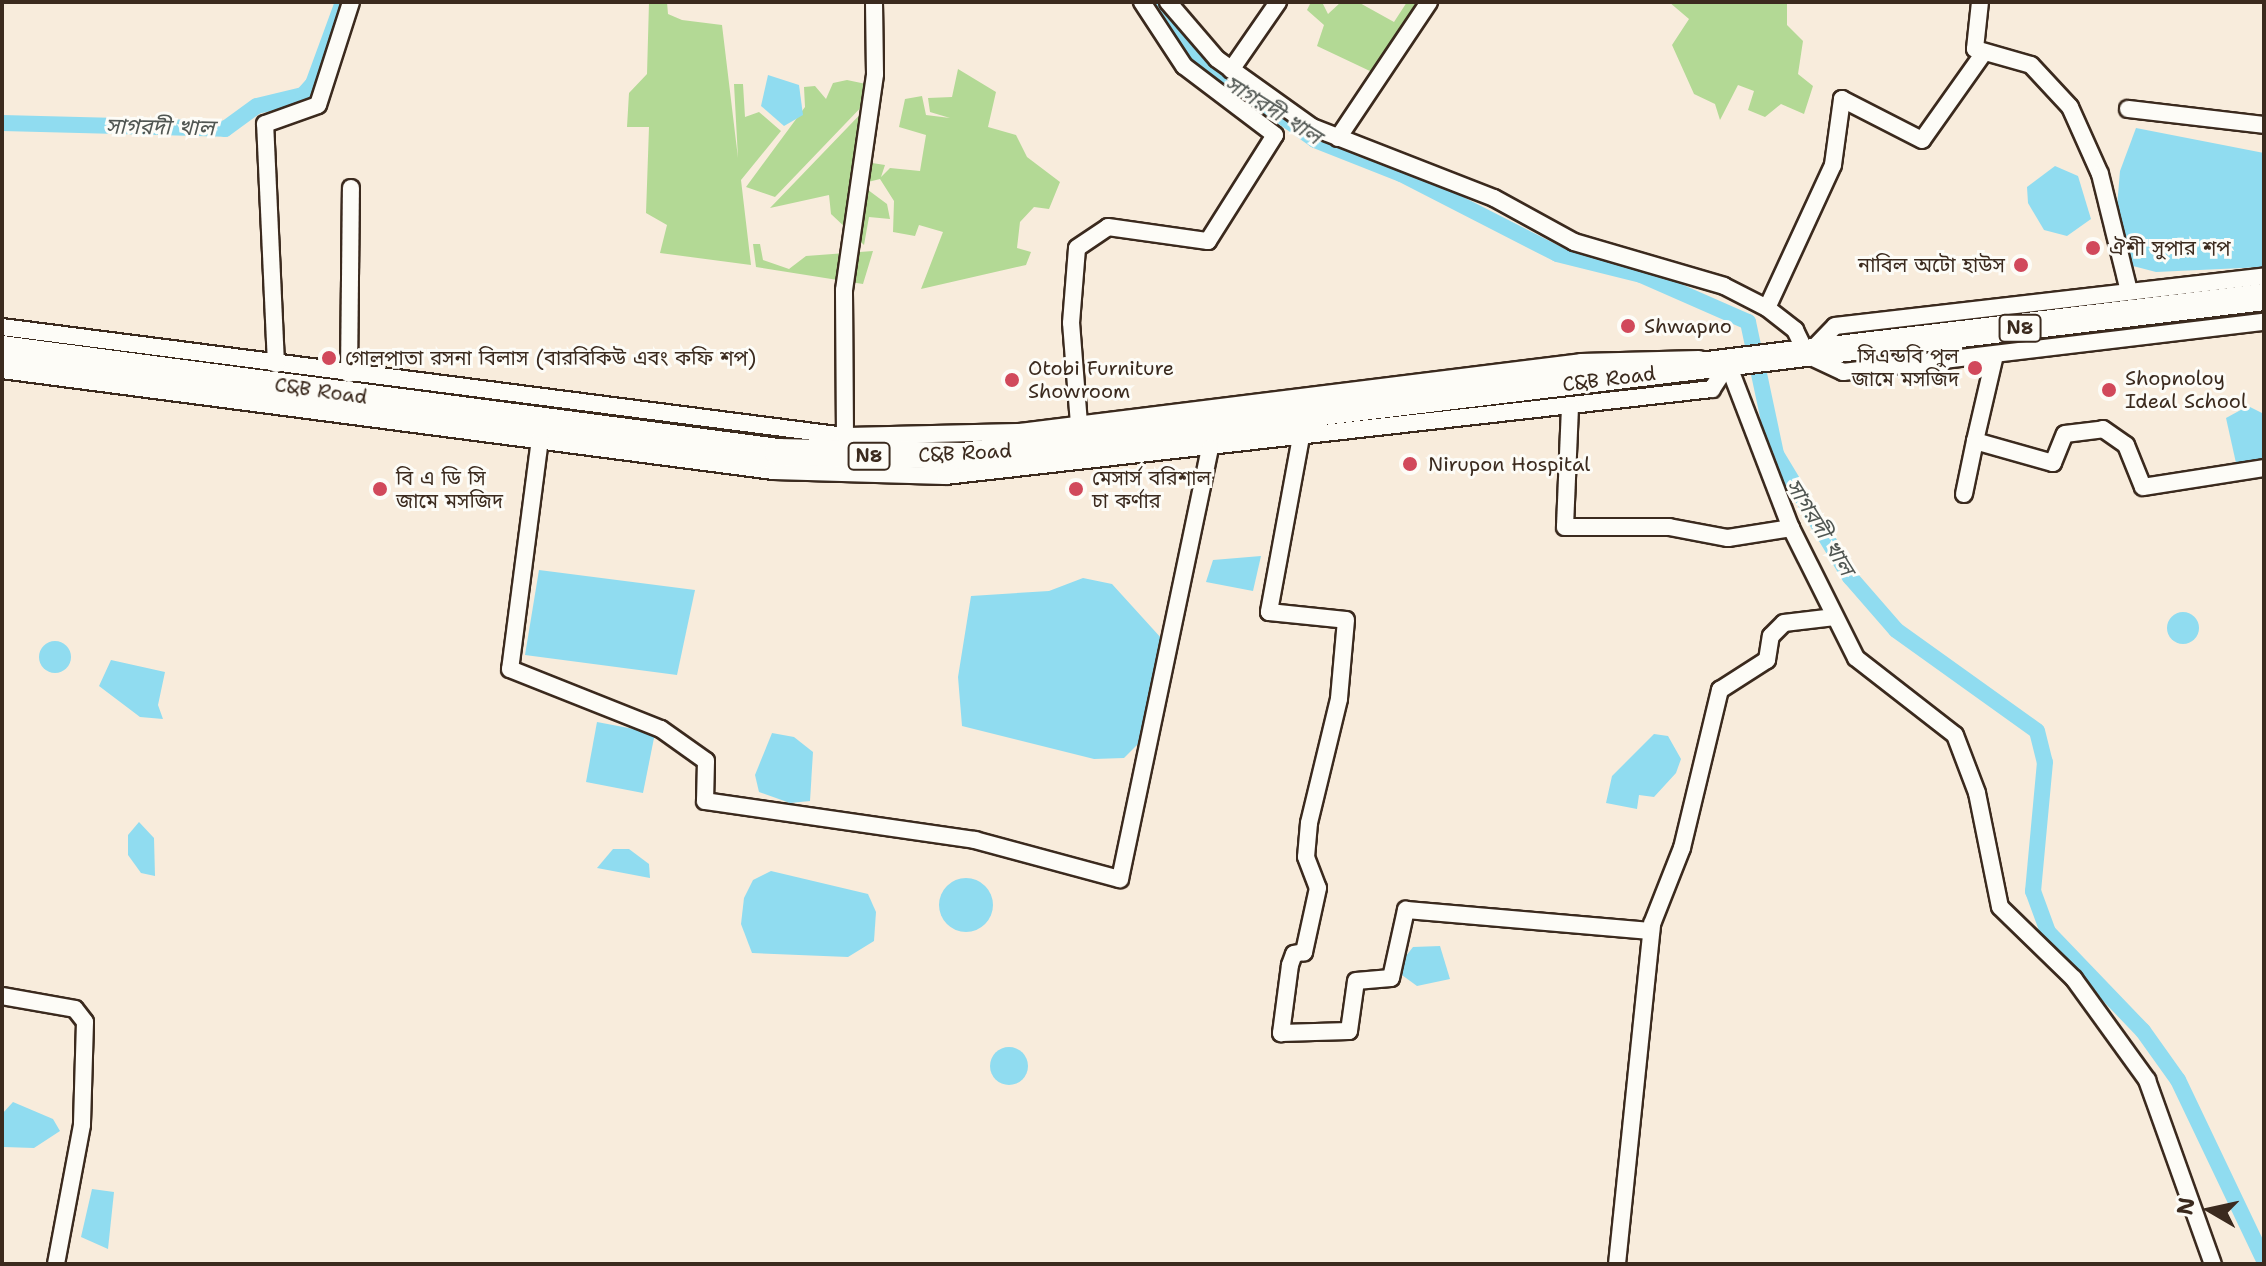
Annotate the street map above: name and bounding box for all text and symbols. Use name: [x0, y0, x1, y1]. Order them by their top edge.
water label: সাগরদী খাল: [1220, 70, 1326, 150]
water label: সাগরদী খাল: [105, 113, 215, 141]
place label: ঐশী সুপার শপ: [2109, 236, 2231, 260]
marker: ঐশী সুপার শপ: [2084, 239, 2102, 257]
place label: নাবিল অটো হাউস: [1858, 253, 2005, 277]
marker: নাবিল অটো হাউস: [2012, 256, 2030, 274]
place label: Shwapno: [1644, 314, 1732, 338]
road number: N8: [1998, 314, 2042, 342]
marker: Shwapno: [1619, 317, 1637, 335]
place label: সিএন্ডবি পুল জামে মসজিদ: [1852, 344, 1959, 391]
place label: গোলপাতা রসনা বিলাস (বারবিকিউ এবং কফি শপ): [345, 346, 756, 370]
marker: গোলপাতা রসনা বিলাস (বারবিকিউ এবং কফি শপ): [320, 349, 338, 367]
place label: Otobi Furniture Showroom: [1028, 356, 1174, 403]
marker: সিএন্ডবি পুল জামে মসজিদ: [1966, 359, 1984, 377]
street label: C&B Road: [1561, 361, 1657, 397]
place label: Shopnoloy Ideal School: [2125, 366, 2247, 413]
marker: Otobi Furniture Showroom: [1003, 371, 1021, 389]
street label: C&B Road: [273, 373, 369, 409]
marker: Shopnoloy Ideal School: [2100, 381, 2118, 399]
street label: C&B Road: [918, 439, 1012, 467]
road number: N8: [847, 442, 891, 470]
place label: Nirupon Hospital: [1428, 452, 1590, 476]
marker: Nirupon Hospital: [1399, 453, 1421, 475]
place label: বি এ ডি সি জামে মসজিদ: [396, 466, 503, 513]
place label: মেসার্স বরিশাল চা কর্ণার: [1092, 466, 1211, 513]
water label: সাগরদী খাল: [1780, 474, 1860, 580]
marker: বি এ ডি সি জামে মসজিদ: [371, 480, 389, 498]
marker: মেসার্স বরিশাল চা কর্ণার: [1067, 480, 1085, 498]
north arrow: [2170, 1170, 2250, 1250]
text: N: [2170, 1195, 2201, 1217]

